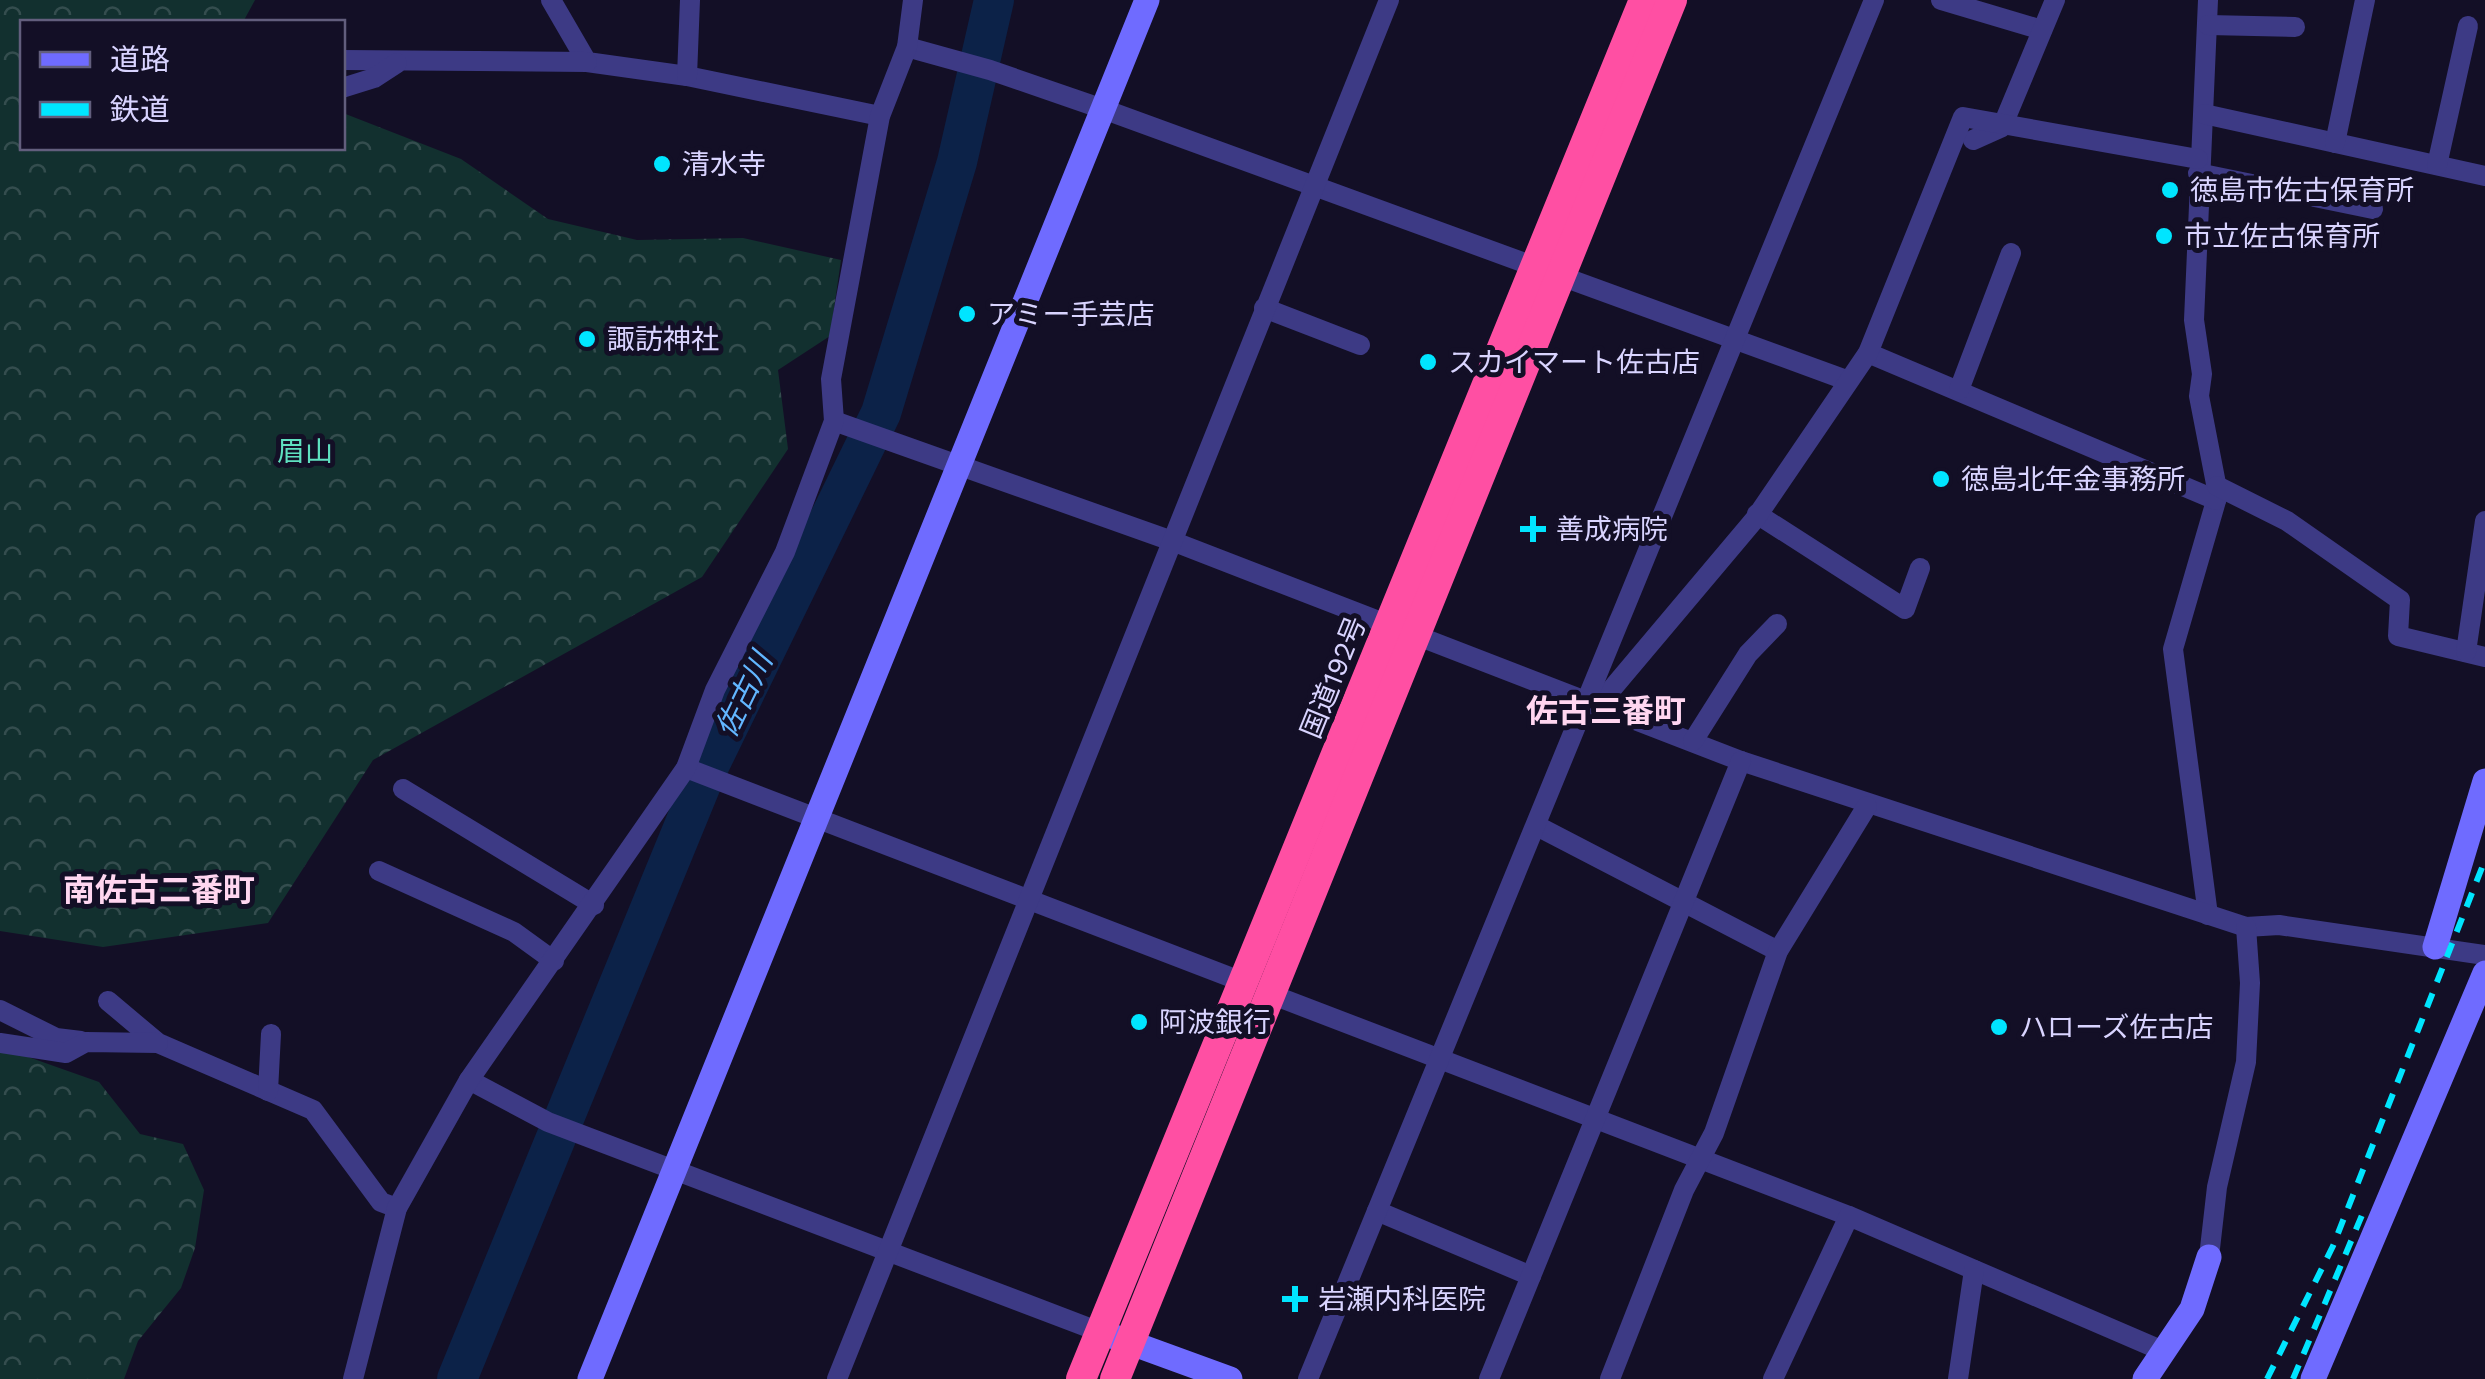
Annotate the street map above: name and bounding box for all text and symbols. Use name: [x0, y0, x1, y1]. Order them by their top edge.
legend: [20, 20, 345, 150]
text: 道路: [110, 42, 170, 77]
text: 鉄道: [110, 92, 170, 127]
place label: 清水寺: [682, 148, 766, 181]
marker: 清水寺: [651, 153, 673, 175]
place label: 徳島市佐古保育所: [2190, 174, 2414, 207]
marker: 徳島市佐古保育所: [2159, 179, 2181, 201]
place label: 市立佐古保育所: [2184, 220, 2380, 253]
marker: 市立佐古保育所: [2153, 225, 2175, 247]
place label: アミー手芸店: [987, 298, 1154, 331]
marker: アミー手芸店: [956, 303, 978, 325]
place label: 諏訪神社: [607, 323, 719, 356]
marker: 諏訪神社: [576, 328, 598, 350]
place label: スカイマート佐古店: [1448, 346, 1700, 379]
marker: スカイマート佐古店: [1417, 351, 1439, 373]
park label: 眉山: [277, 435, 333, 468]
place label: 徳島北年金事務所: [1961, 463, 2185, 496]
marker: 徳島北年金事務所: [1930, 468, 1952, 490]
place label: 善成病院: [1556, 513, 1668, 546]
marker: 善成病院: [1520, 516, 1546, 542]
street label: 国道192号: [1294, 611, 1373, 743]
water label: 佐古川: [708, 644, 780, 743]
district label: 佐古三番町: [1526, 692, 1686, 730]
district label: 南佐古二番町: [63, 871, 255, 909]
place label: 阿波銀行: [1159, 1006, 1271, 1039]
marker: 阿波銀行: [1128, 1011, 1150, 1033]
place label: ハローズ佐古店: [2019, 1011, 2214, 1044]
marker: ハローズ佐古店: [1988, 1016, 2010, 1038]
place label: 岩瀬内科医院: [1318, 1283, 1486, 1316]
marker: 岩瀬内科医院: [1282, 1286, 1308, 1312]

